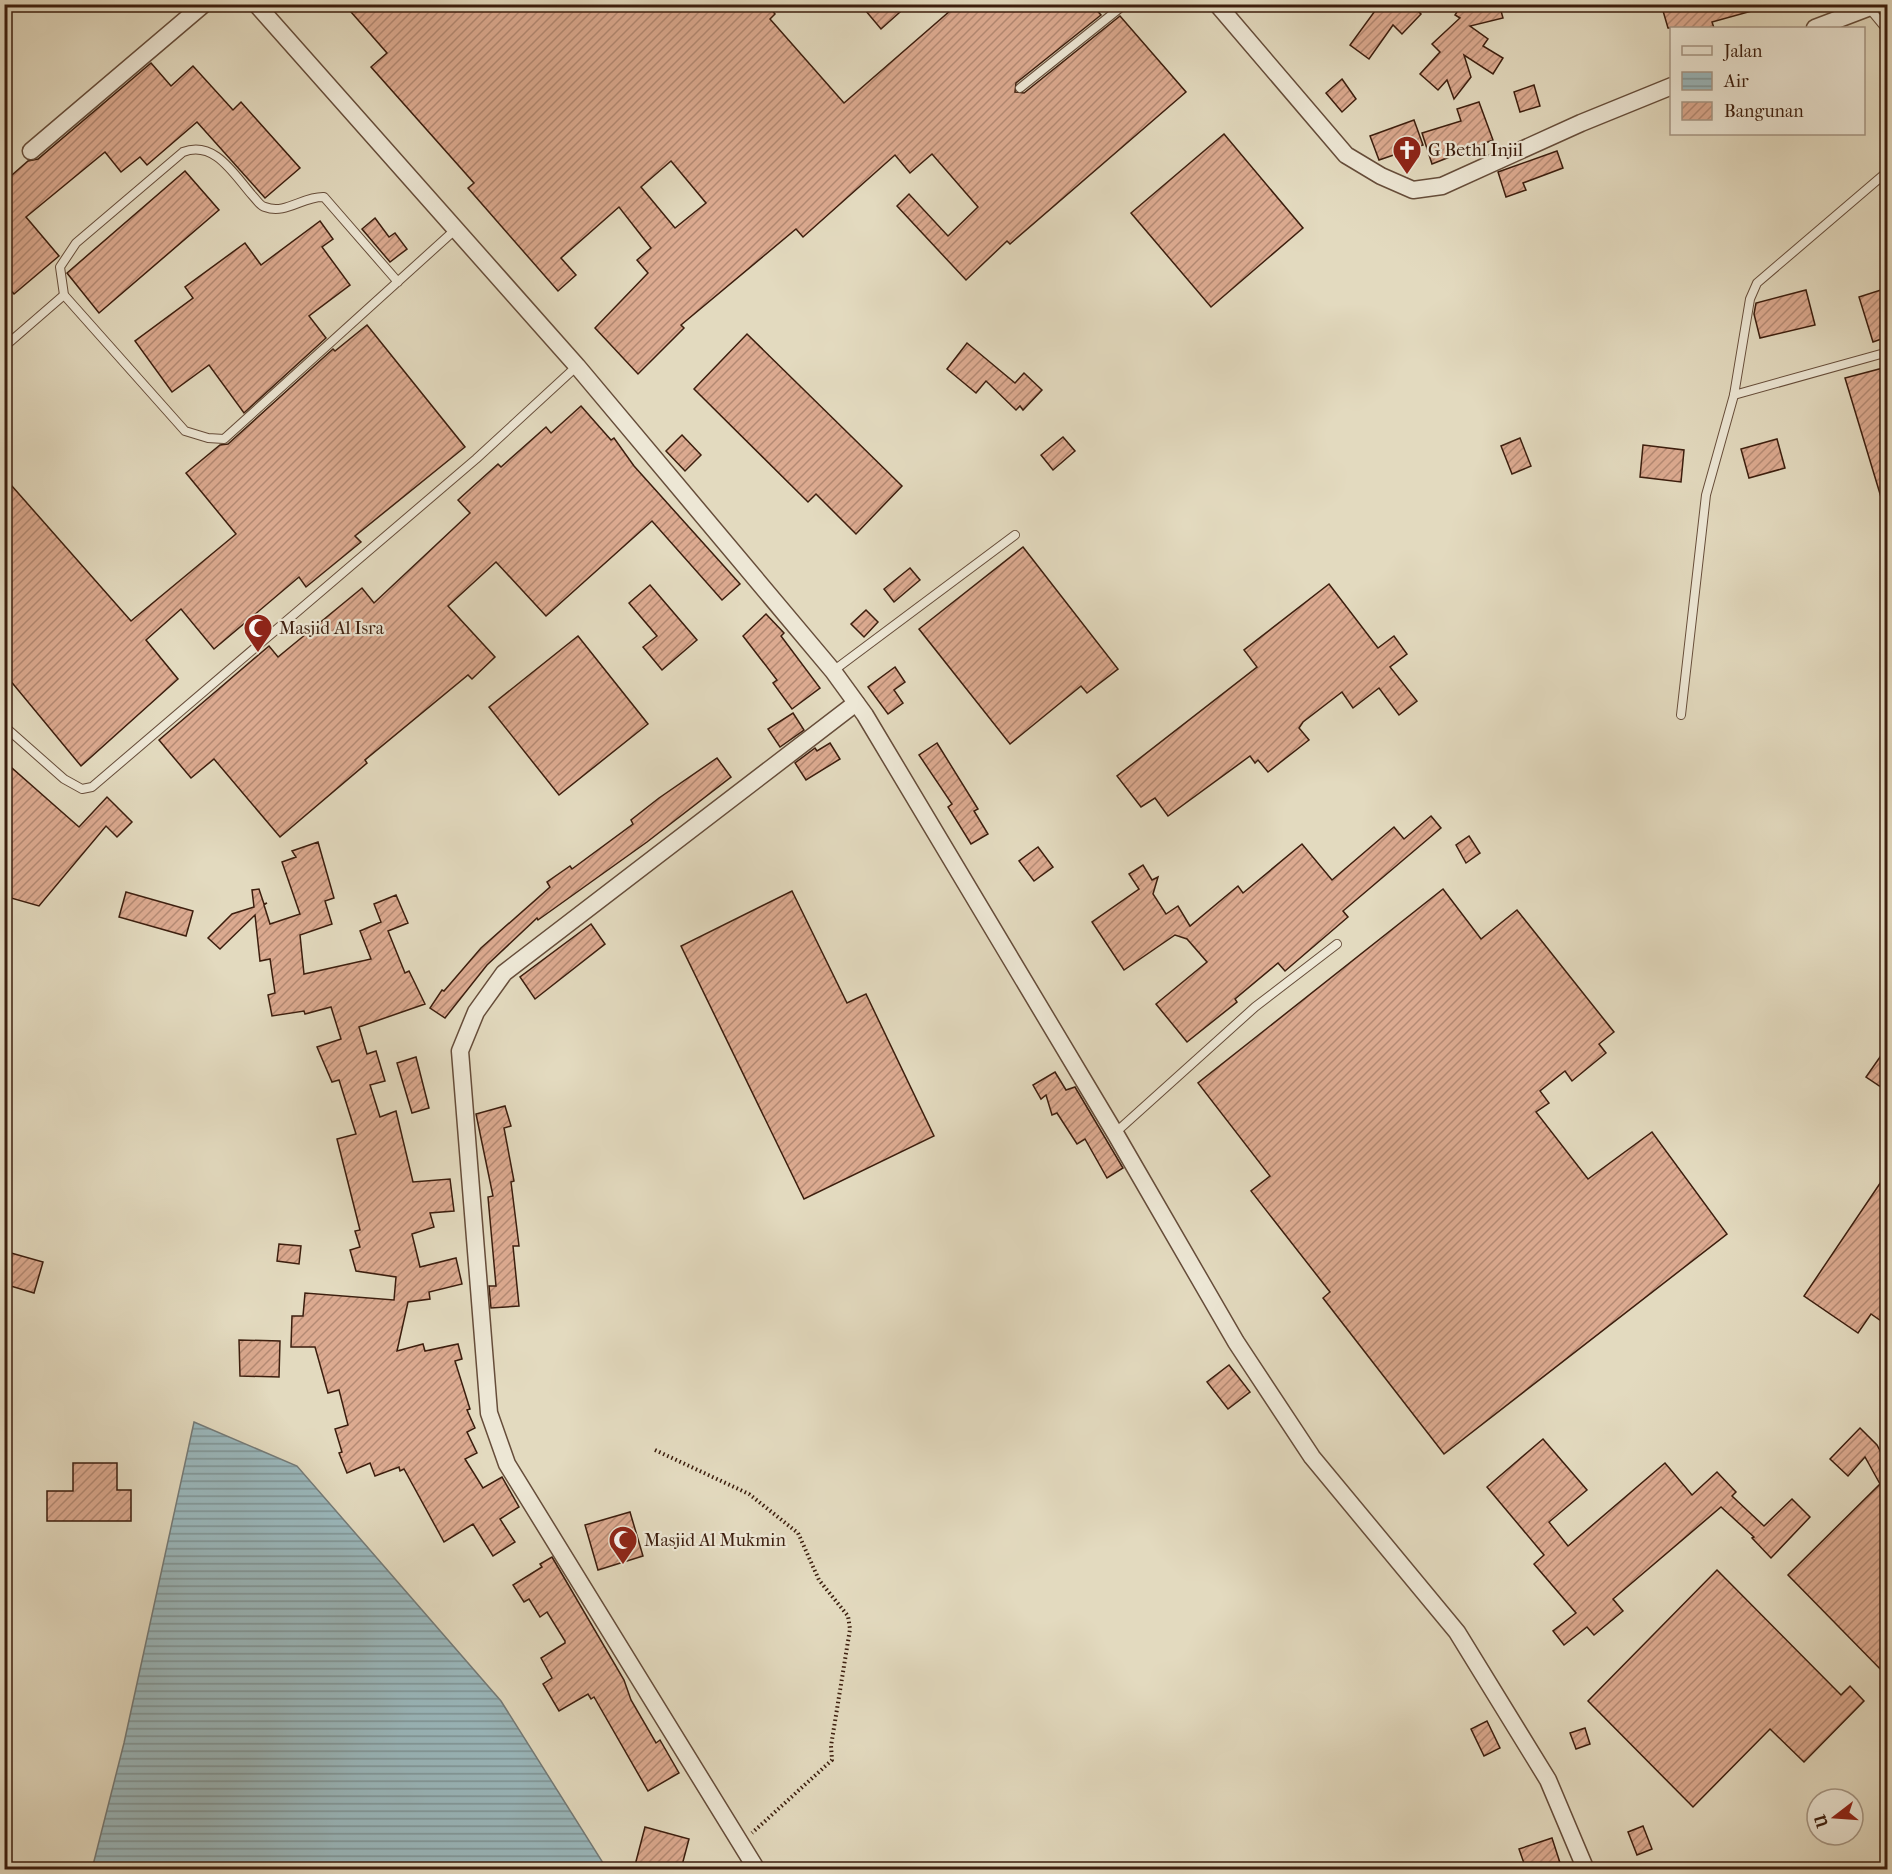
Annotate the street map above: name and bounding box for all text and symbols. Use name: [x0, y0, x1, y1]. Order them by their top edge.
legend: [1670, 27, 1865, 135]
text: Jalan: [1722, 41, 1763, 62]
text: Air: [1723, 71, 1749, 92]
text: Bangunan: [1724, 101, 1804, 122]
church icon: G Bethl Injil: [1391, 134, 1423, 176]
place label: G Bethl Injil: [1428, 140, 1523, 161]
mosque icon: Masjid Al Isra: [242, 612, 274, 654]
place label: Masjid Al Isra: [279, 618, 385, 639]
mosque icon: Masjid Al Mukmin: [607, 1524, 639, 1566]
place label: Masjid Al Mukmin: [644, 1530, 786, 1551]
north arrow: [1805, 1787, 1865, 1847]
text: U: [1810, 1812, 1832, 1831]

